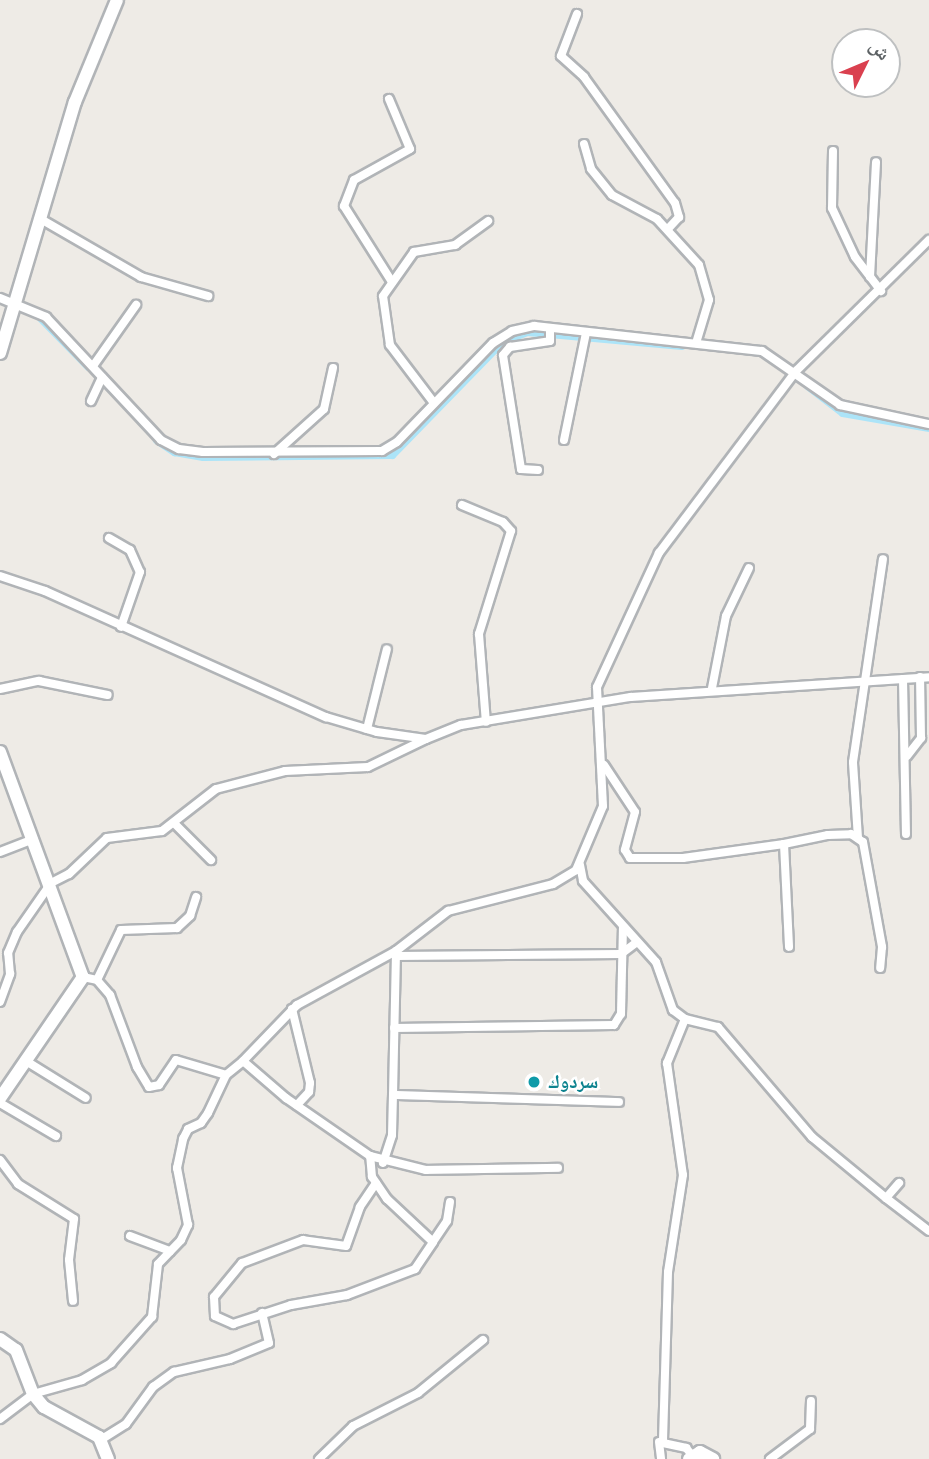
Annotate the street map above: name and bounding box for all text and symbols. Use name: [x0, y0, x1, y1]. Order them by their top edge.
north arrow: [831, 28, 901, 98]
text: ش: [865, 34, 896, 65]
place label: سردوك: [548, 1071, 598, 1093]
marker: سردوك: [526, 1074, 542, 1090]

